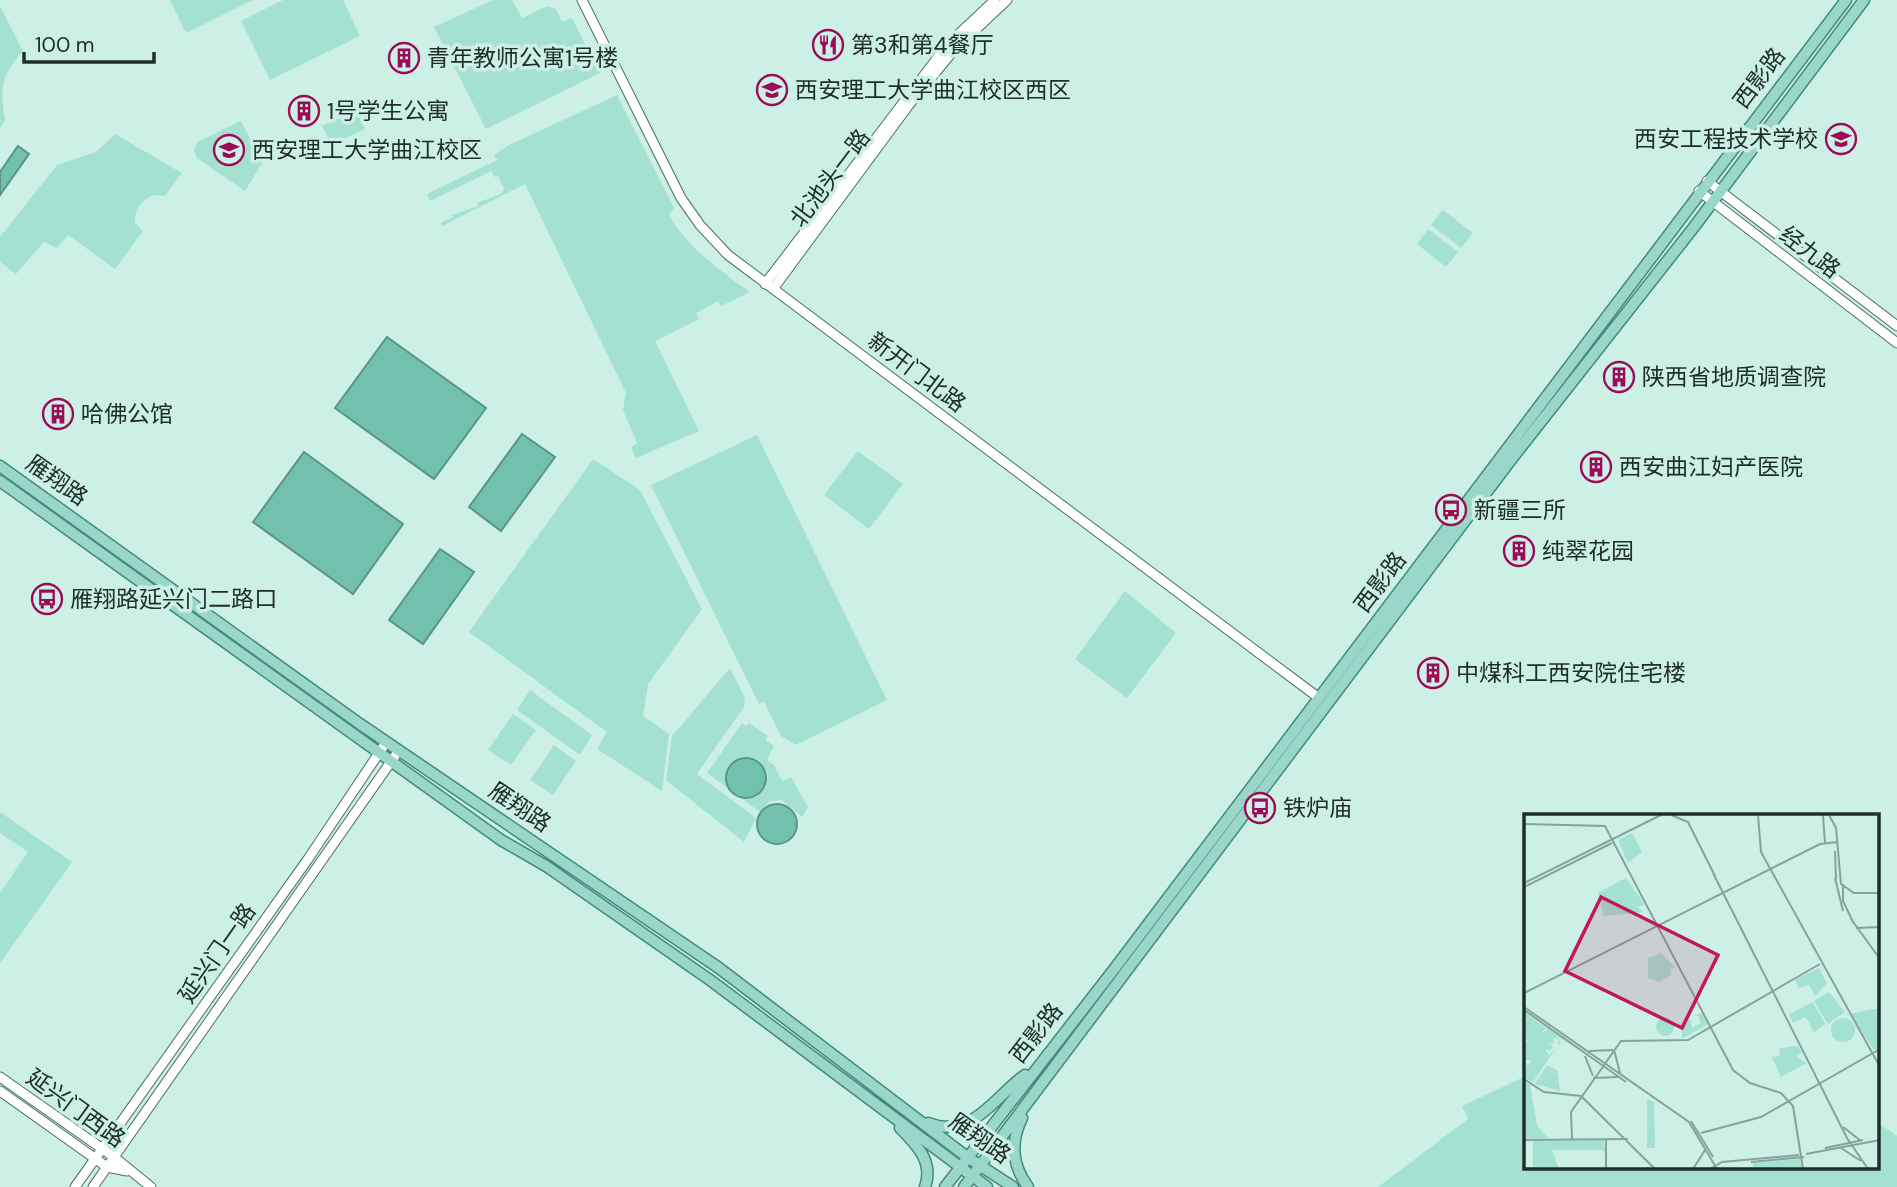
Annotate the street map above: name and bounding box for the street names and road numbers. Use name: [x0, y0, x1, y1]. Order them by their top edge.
street label: 西影路: [1726, 41, 1792, 115]
street label: 北池头一路: [783, 123, 877, 233]
street label: 经九路: [1773, 219, 1847, 285]
street label: 新开门北路: [862, 325, 972, 419]
street label: 雁翔路: [20, 448, 94, 512]
street label: 西影路: [1347, 545, 1413, 619]
street label: 雁翔路: [483, 775, 557, 839]
street label: 延兴门一路: [172, 897, 262, 1009]
street label: 西影路: [1003, 997, 1069, 1069]
street label: 延兴门西路: [21, 1062, 131, 1154]
street label: 雁翔路: [943, 1106, 1017, 1170]

